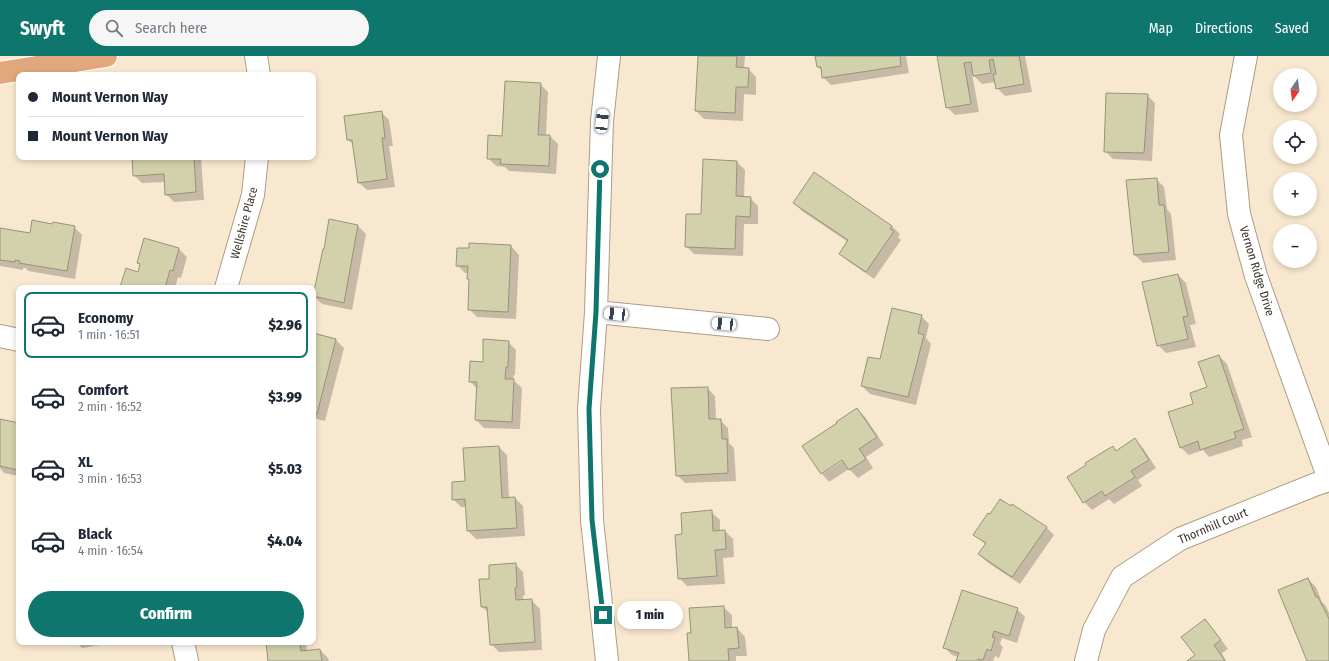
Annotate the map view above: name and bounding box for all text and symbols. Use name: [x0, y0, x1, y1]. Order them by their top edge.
search box: [89, 10, 369, 46]
text: Swyft: [20, 17, 65, 40]
icon: search: [103, 17, 125, 39]
text: Search here: [135, 19, 207, 37]
text: Map: [1149, 20, 1173, 37]
text: Directions: [1195, 20, 1253, 37]
text: Saved: [1275, 20, 1309, 37]
north arrow: [1273, 68, 1317, 112]
map controls: [1273, 68, 1317, 268]
text: Mount Vernon Way: [52, 88, 168, 106]
car: [595, 108, 609, 134]
button: locate: [1273, 120, 1317, 164]
text: Mount Vernon Way: [52, 127, 168, 145]
route start: [591, 160, 609, 178]
button: +: [1273, 172, 1317, 216]
street label: Wellshire Place: [228, 185, 260, 261]
street label: Vernon Ridge Drive: [1237, 224, 1277, 318]
button: −: [1273, 224, 1317, 268]
icon: car: [30, 307, 66, 343]
car: [603, 307, 629, 321]
text: Economy: [78, 309, 133, 327]
text: $2.96: [268, 316, 302, 334]
car: [712, 317, 736, 331]
text: 1 min · 16:51: [78, 327, 140, 342]
icon: car: [30, 379, 66, 415]
text: Comfort: [78, 381, 129, 399]
text: $3.99: [268, 388, 302, 406]
text: 2 min · 16:52: [78, 399, 142, 414]
icon: car: [30, 451, 66, 487]
text: XL: [78, 453, 93, 471]
text: $5.03: [268, 460, 302, 478]
text: 3 min · 16:53: [78, 471, 142, 486]
street label: Thornhill Court: [1176, 505, 1250, 547]
icon: car: [30, 523, 66, 559]
text: Black: [78, 525, 112, 543]
text: $4.04: [267, 532, 302, 550]
text: 4 min · 16:54: [78, 543, 143, 558]
button: Confirm: [28, 591, 304, 637]
callout: 1 min: [617, 601, 683, 629]
route end: [594, 606, 612, 624]
text: 1 min: [636, 607, 664, 622]

